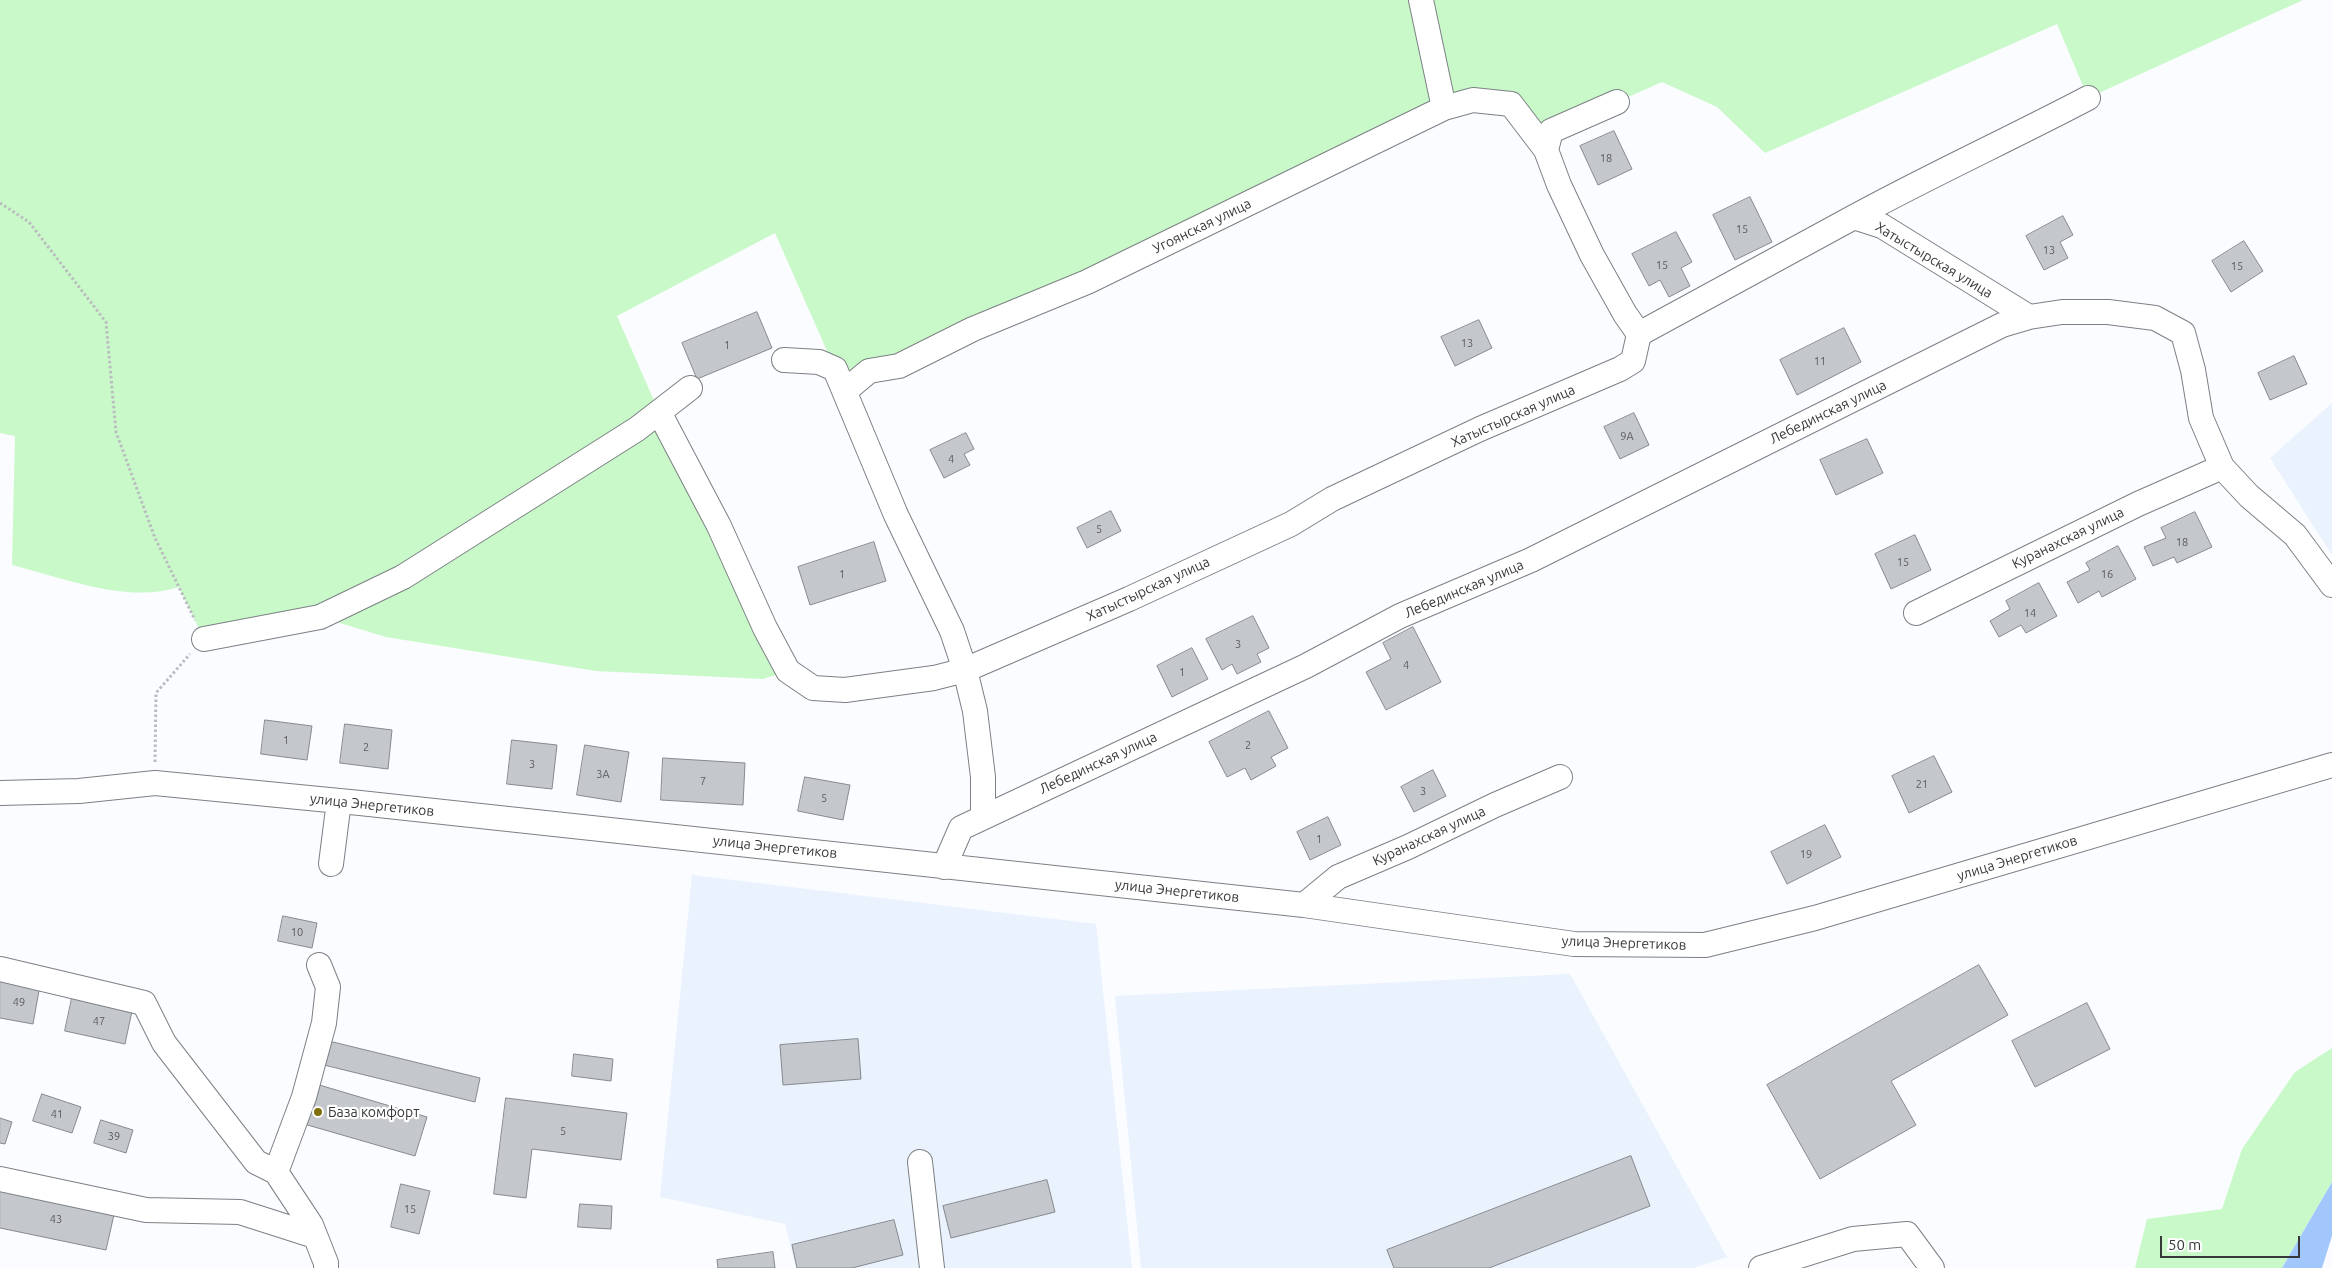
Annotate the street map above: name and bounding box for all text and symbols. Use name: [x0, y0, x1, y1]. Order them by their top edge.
house number: 18: [1600, 151, 1612, 165]
street label: Угоянская улица: [1150, 195, 1254, 257]
street label: Хатыстырская улица: [1872, 218, 1996, 302]
house number: 15: [1736, 222, 1748, 236]
house number: 13: [2043, 243, 2055, 257]
house number: 15: [1656, 258, 1668, 272]
house number: 15: [2231, 259, 2243, 273]
house number: 13: [1461, 336, 1473, 350]
house number: 1: [724, 338, 730, 352]
house number: 11: [1814, 354, 1826, 368]
street label: Лебединская улица: [1767, 376, 1889, 448]
street label: Хатыстырская улица: [1448, 381, 1578, 451]
house number: 9А: [1620, 429, 1634, 443]
house number: 4: [948, 452, 954, 466]
street label: Куранахская улица: [2009, 504, 2127, 572]
house number: 5: [1096, 522, 1102, 536]
house number: 18: [2176, 535, 2188, 549]
street label: Хатыстырская улица: [1084, 553, 1212, 625]
house number: 15: [1897, 555, 1909, 569]
street label: Лебединская улица: [1402, 556, 1526, 622]
house number: 1: [839, 567, 845, 581]
house number: 16: [2101, 567, 2113, 581]
house number: 14: [2024, 606, 2036, 620]
house number: 3: [1235, 637, 1241, 651]
house number: 4: [1403, 658, 1409, 672]
house number: 1: [1179, 665, 1185, 679]
street label: Лебединская улица: [1036, 728, 1160, 798]
house number: 1: [283, 733, 289, 747]
house number: 2: [1245, 738, 1251, 752]
house number: 2: [363, 740, 369, 754]
house number: 3: [529, 757, 535, 771]
house number: 3А: [596, 767, 610, 781]
house number: 7: [700, 774, 706, 788]
house number: 21: [1916, 777, 1928, 791]
house number: 3: [1420, 784, 1426, 798]
street label: улица Энергетиков: [309, 790, 435, 820]
house number: 5: [821, 791, 827, 805]
street label: Куранахская улица: [1370, 803, 1488, 869]
street label: улица Энергетиков: [712, 832, 838, 862]
house number: 1: [1316, 832, 1322, 846]
street label: улица Энергетиков: [1955, 832, 2079, 884]
house number: 19: [1800, 847, 1812, 861]
street label: улица Энергетиков: [1114, 876, 1240, 906]
house number: 10: [291, 925, 303, 939]
street label: улица Энергетиков: [1561, 932, 1687, 954]
house number: 49: [13, 995, 25, 1009]
house number: 47: [93, 1014, 105, 1028]
place label: База комфорт: [328, 1104, 419, 1120]
marker: База комфорт: [312, 1106, 324, 1118]
house number: 41: [51, 1107, 63, 1121]
house number: 5: [560, 1124, 566, 1138]
house number: 39: [108, 1129, 120, 1143]
house number: 15: [404, 1202, 416, 1216]
house number: 43: [50, 1212, 62, 1226]
scale bar: [2162, 1226, 2302, 1258]
text: 50 m: [2168, 1236, 2201, 1253]

